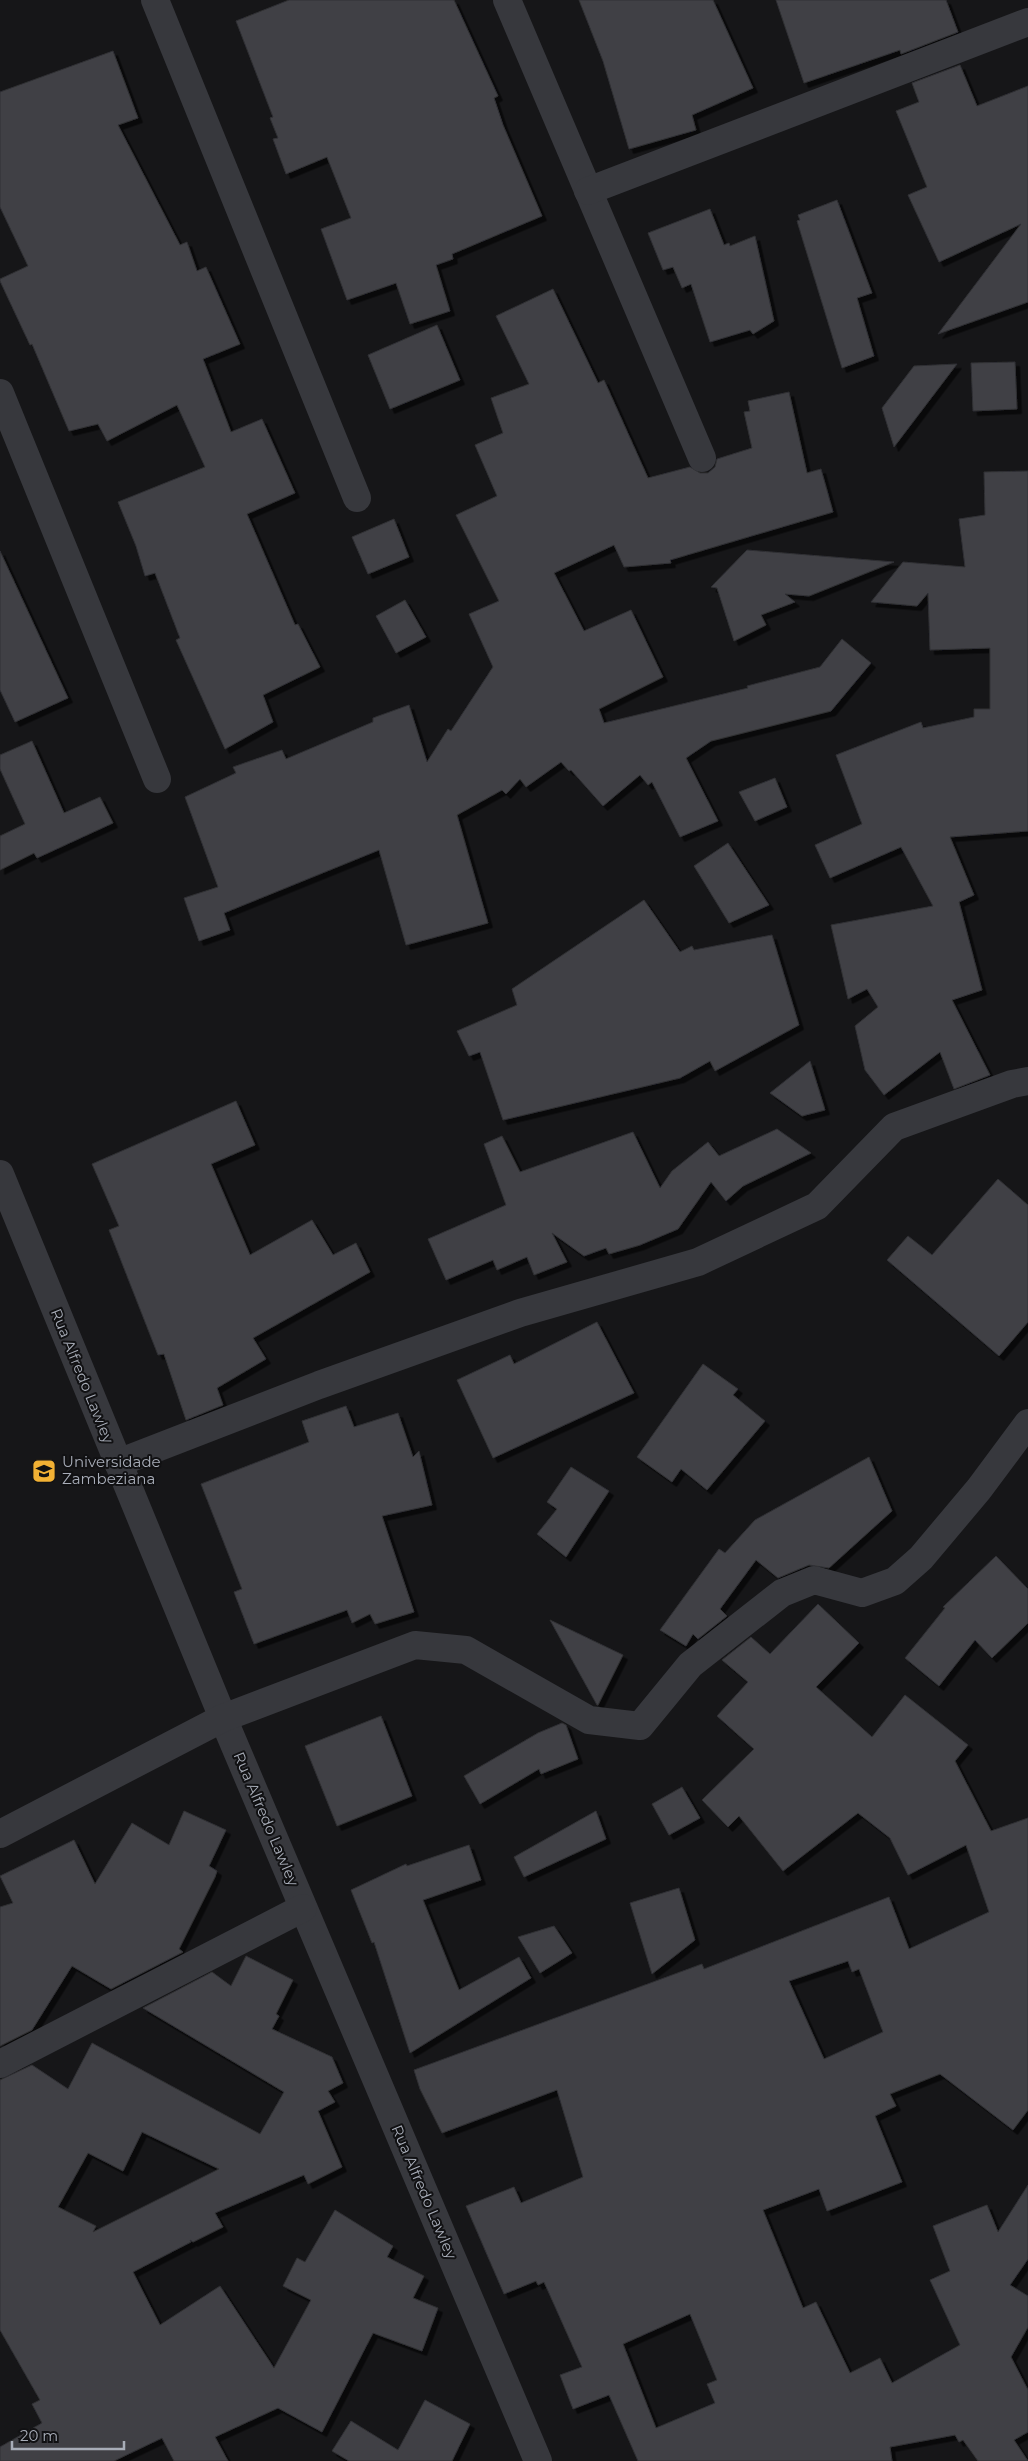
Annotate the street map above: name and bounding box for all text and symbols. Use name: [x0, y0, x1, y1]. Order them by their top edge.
street label: Rua Alfredo Lawley: [47, 1306, 119, 1447]
place label: Universidade Zambeziana: [62, 1452, 161, 1488]
school or university icon: Universidade Zambeziana: [31, 1458, 57, 1484]
street label: Rua Alfredo Lawley: [230, 1749, 304, 1890]
street label: Rua Alfredo Lawley: [388, 2122, 462, 2263]
scale bar: [12, 2418, 125, 2450]
text: 20 m: [20, 2426, 58, 2445]

